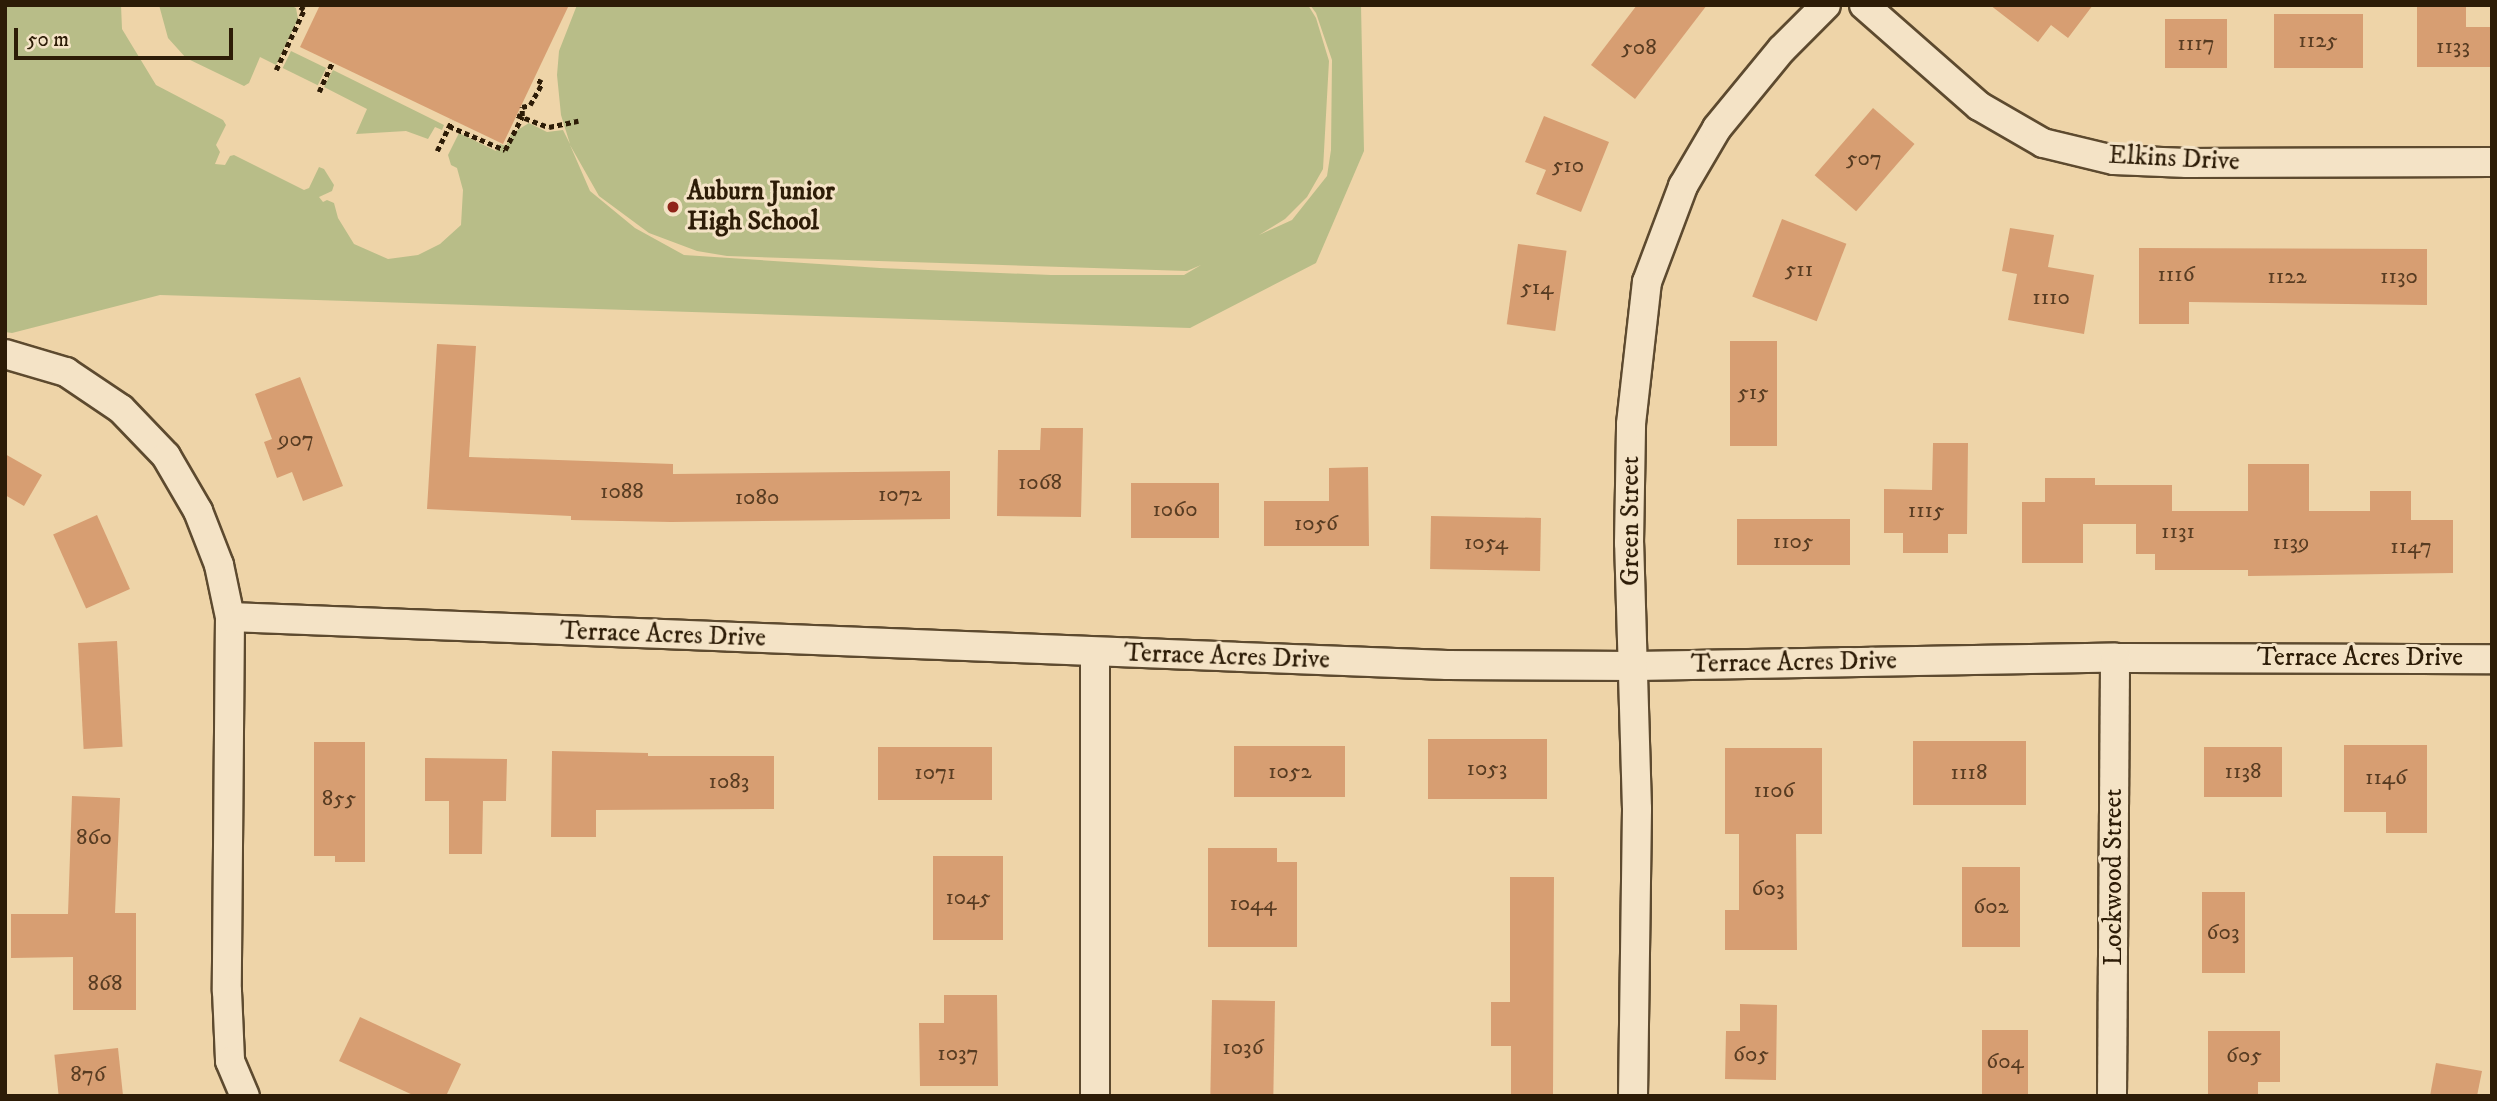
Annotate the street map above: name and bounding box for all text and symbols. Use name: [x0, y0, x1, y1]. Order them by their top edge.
scale bar: [18, 14, 236, 58]
text: 50 m: [27, 27, 69, 53]
house number: 1125: [2298, 27, 2338, 55]
house number: 1117: [2177, 30, 2215, 58]
house number: 1133: [2436, 33, 2470, 61]
house number: 508: [1621, 34, 1657, 62]
street label: Elkins Drive: [2108, 140, 2240, 178]
house number: 507: [1846, 145, 1882, 173]
house number: 510: [1552, 152, 1584, 180]
place label: Auburn Junior High School: [687, 176, 835, 238]
marker: Auburn Junior High School: [665, 199, 681, 215]
house number: 511: [1785, 256, 1813, 284]
house number: 1116: [2157, 261, 2195, 289]
house number: 1122: [2267, 263, 2307, 291]
house number: 1130: [2380, 263, 2418, 291]
house number: 514: [1520, 274, 1554, 302]
house number: 1110: [2032, 284, 2070, 312]
house number: 515: [1737, 379, 1769, 407]
house number: 907: [278, 426, 314, 454]
street label: Green Street: [1615, 456, 1647, 586]
house number: 1068: [1018, 469, 1062, 497]
house number: 1088: [600, 478, 644, 506]
house number: 1072: [878, 481, 922, 509]
house number: 1080: [735, 484, 779, 512]
house number: 1060: [1152, 496, 1198, 524]
house number: 1115: [1908, 497, 1944, 525]
house number: 1056: [1294, 510, 1338, 538]
house number: 1131: [2161, 518, 2195, 546]
house number: 1105: [1773, 528, 1813, 556]
house number: 1054: [1464, 529, 1508, 557]
house number: 1139: [2273, 529, 2309, 557]
house number: 1147: [2390, 533, 2432, 561]
street label: Terrace Acres Drive: [559, 616, 767, 654]
street label: Terrace Acres Drive: [1123, 638, 1331, 676]
street label: Terrace Acres Drive: [2257, 642, 2463, 674]
street label: Terrace Acres Drive: [1691, 646, 1897, 680]
house number: 1053: [1467, 755, 1507, 783]
house number: 1052: [1268, 758, 1312, 786]
house number: 1138: [2225, 758, 2261, 786]
house number: 1071: [914, 759, 956, 787]
house number: 1118: [1951, 759, 1987, 787]
house number: 1146: [2365, 764, 2407, 792]
house number: 1083: [709, 768, 749, 796]
house number: 1106: [1753, 777, 1795, 805]
house number: 855: [322, 785, 356, 813]
street label: Lockwood Street: [2098, 788, 2130, 966]
house number: 860: [76, 824, 112, 852]
house number: 603: [1752, 875, 1784, 903]
house number: 1045: [945, 884, 991, 912]
house number: 1044: [1229, 890, 1277, 918]
house number: 602: [1973, 893, 2009, 921]
house number: 603: [2207, 919, 2239, 947]
house number: 868: [88, 970, 122, 998]
house number: 1036: [1222, 1034, 1264, 1062]
house number: 1037: [937, 1040, 979, 1068]
house number: 605: [1733, 1041, 1769, 1069]
house number: 605: [2226, 1042, 2262, 1070]
house number: 604: [1986, 1048, 2024, 1076]
house number: 876: [70, 1061, 106, 1089]

